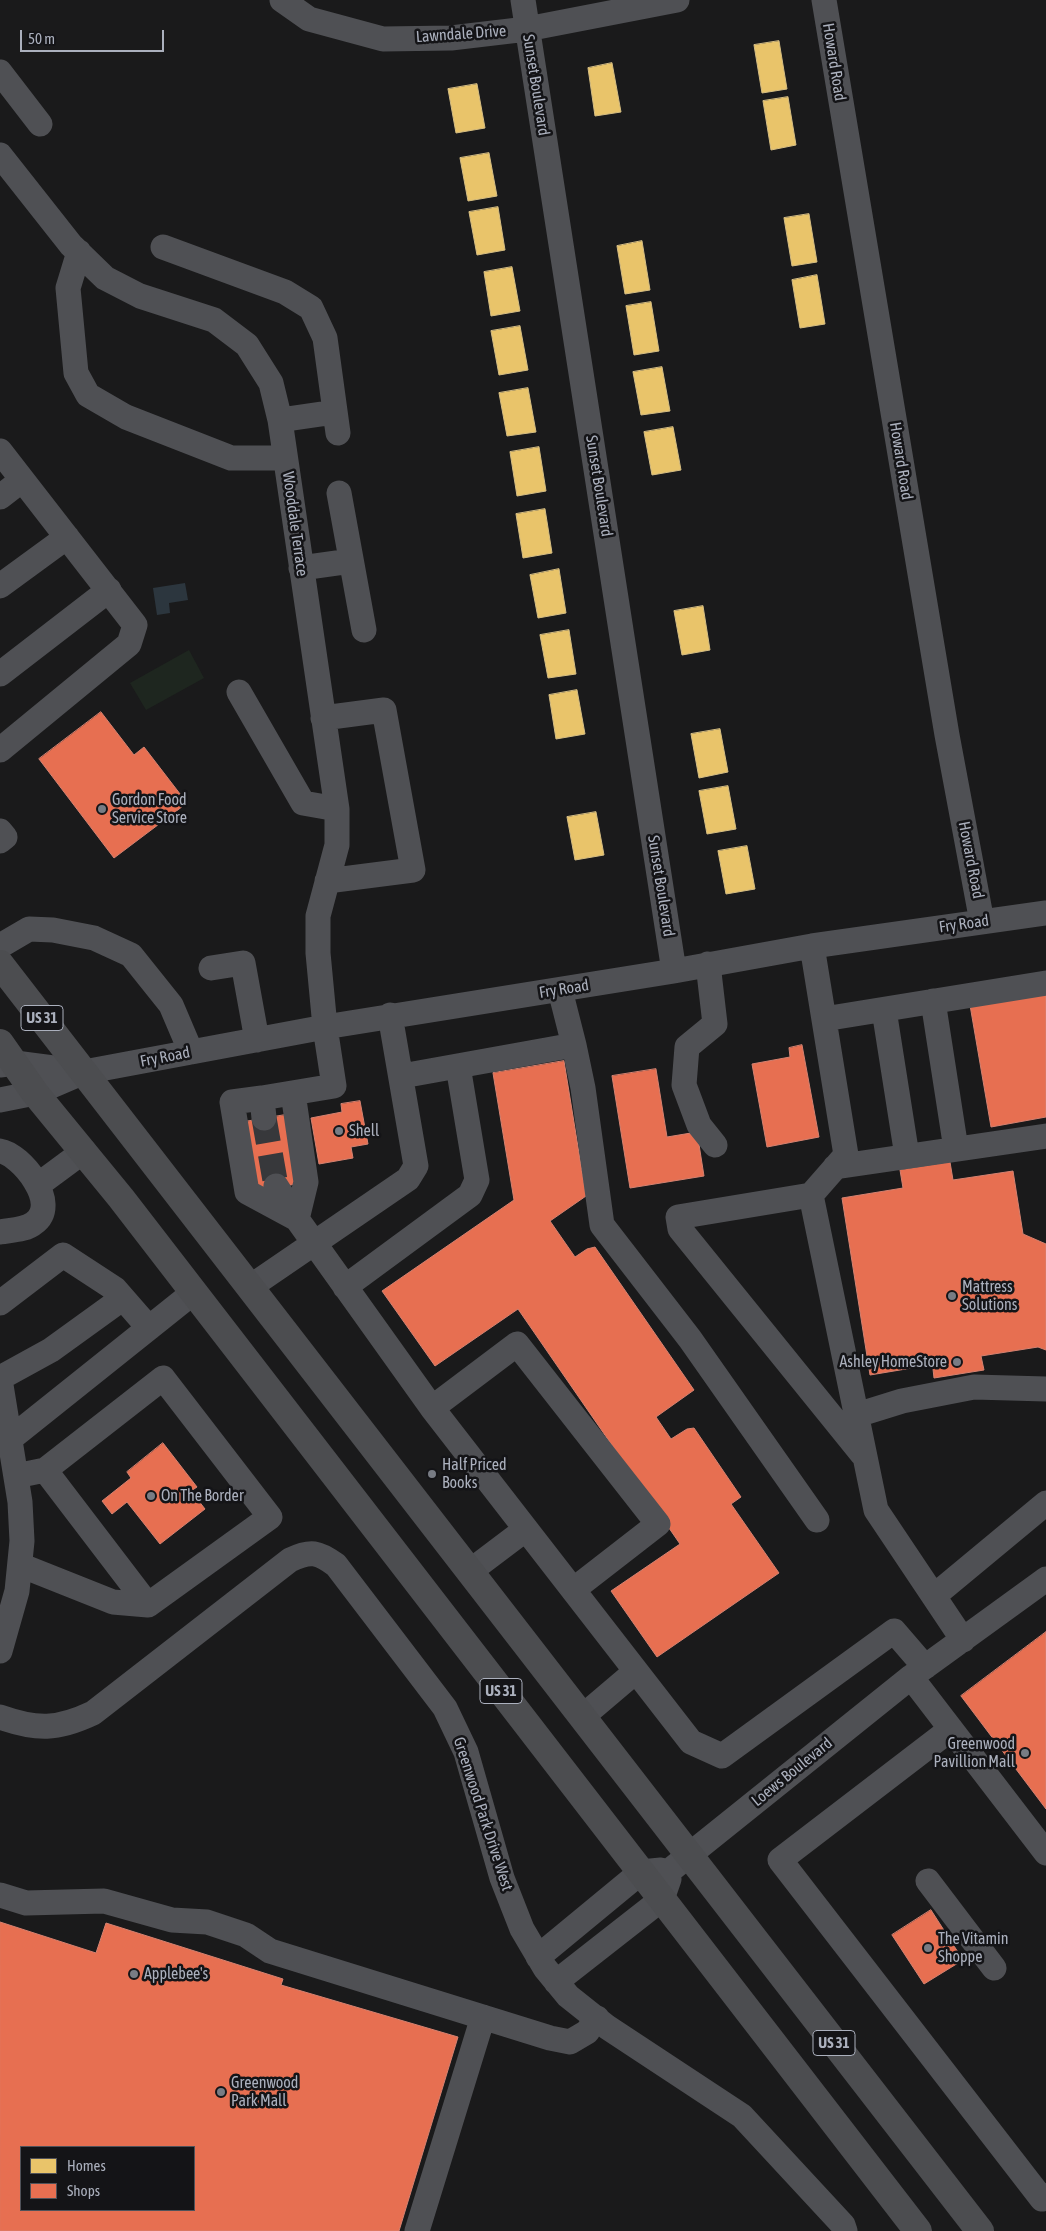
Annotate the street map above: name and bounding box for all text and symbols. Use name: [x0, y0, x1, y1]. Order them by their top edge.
scale bar: [22, 20, 166, 52]
street label: Lawndale Drive: [415, 21, 507, 47]
street label: Howard Road: [818, 22, 850, 102]
text: 50 m: [28, 30, 55, 47]
street label: Sunset Boulevard: [519, 33, 553, 137]
street label: Howard Road: [885, 421, 917, 501]
street label: Sunset Boulevard: [582, 434, 616, 538]
street label: Wooddale Terrace: [278, 470, 312, 578]
place label: Gordon Food Service Store: [112, 790, 187, 828]
marker: Gordon Food Service Store: [96, 803, 108, 815]
street label: Howard Road: [954, 820, 988, 900]
street label: Sunset Boulevard: [644, 834, 678, 938]
street label: Fry Road: [938, 911, 990, 937]
street label: Fry Road: [538, 976, 590, 1002]
road number: US 31: [21, 1006, 63, 1030]
street label: Fry Road: [139, 1043, 191, 1071]
place label: Shell: [349, 1121, 379, 1141]
marker: Shell: [333, 1125, 345, 1137]
place label: Mattress Solutions: [962, 1277, 1017, 1315]
marker: Mattress Solutions: [946, 1290, 958, 1302]
place label: Ashley HomeStore: [840, 1352, 947, 1372]
marker: Ashley HomeStore: [951, 1356, 963, 1368]
place label: Half Priced Books: [442, 1455, 507, 1493]
marker: Half Priced Books: [426, 1468, 438, 1480]
place label: On The Border: [161, 1486, 244, 1506]
marker: On The Border: [145, 1490, 157, 1502]
road number: US 31: [480, 1678, 522, 1704]
street label: Loews Boulevard: [748, 1734, 836, 1810]
place label: Greenwood Pavillion Mall: [933, 1734, 1015, 1772]
street label: Greenwood Park Drive West: [449, 1735, 517, 1893]
marker: Greenwood Pavillion Mall: [1019, 1747, 1031, 1759]
place label: The Vitamin Shoppe: [938, 1929, 1008, 1967]
marker: The Vitamin Shoppe: [922, 1942, 934, 1954]
place label: Applebee's: [144, 1964, 208, 1984]
marker: Applebee's: [128, 1968, 140, 1980]
road number: US 31: [813, 2030, 855, 2056]
place label: Greenwood Park Mall: [231, 2073, 298, 2111]
marker: Greenwood Park Mall: [215, 2086, 227, 2098]
legend: [20, 2146, 195, 2211]
text: Homes: [67, 2157, 106, 2174]
text: Shops: [67, 2182, 100, 2199]

